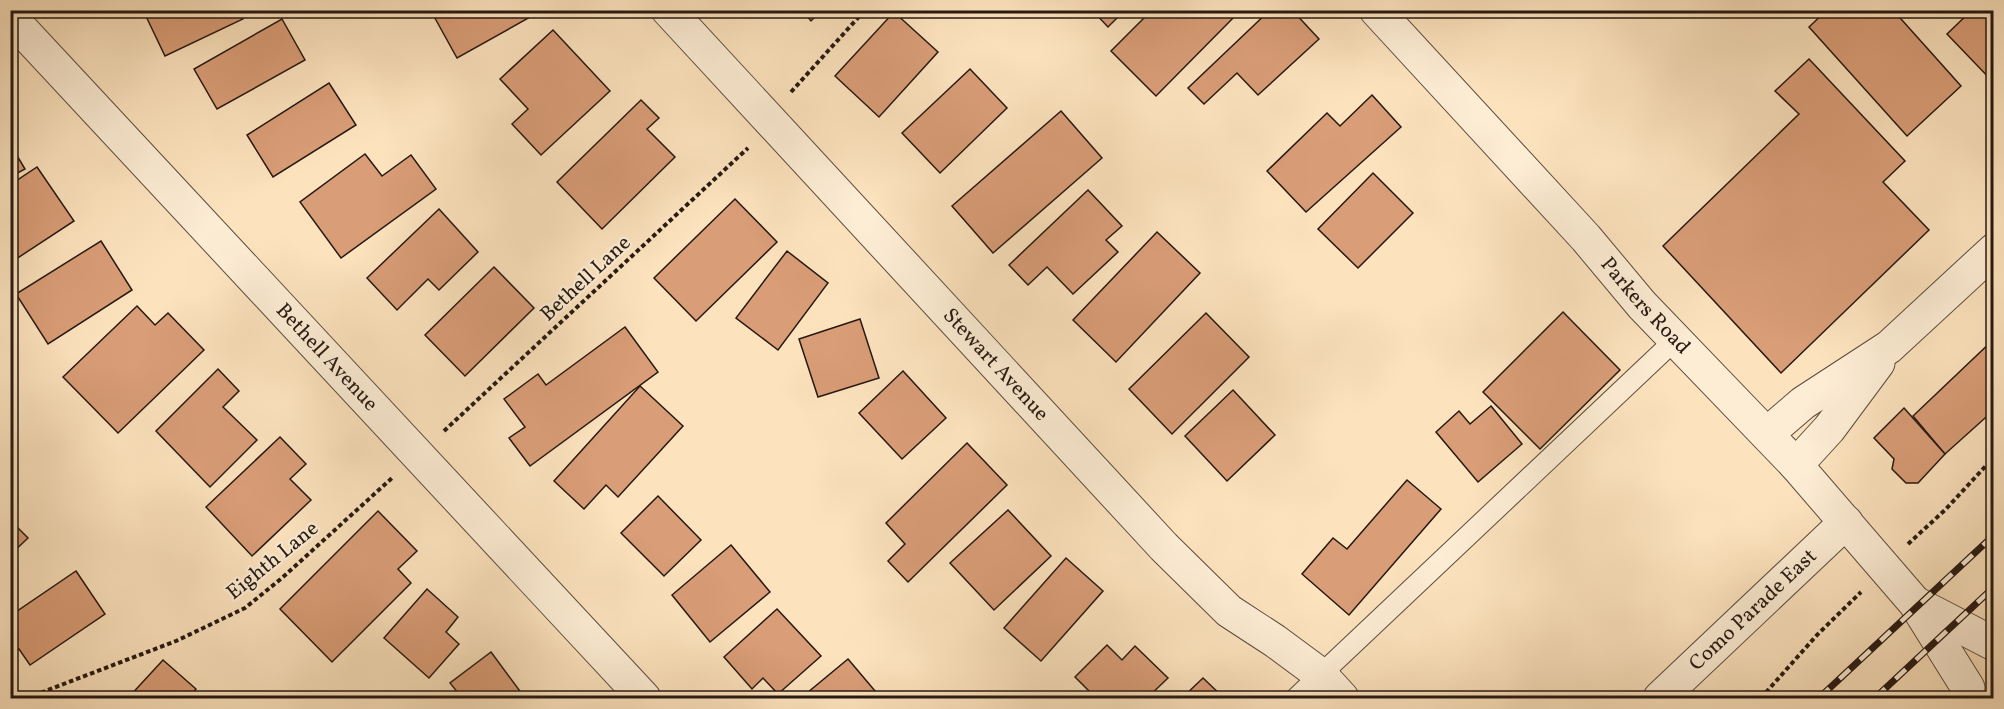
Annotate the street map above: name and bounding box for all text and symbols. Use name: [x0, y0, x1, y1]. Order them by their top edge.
street label: Bethell Lane: [534, 229, 638, 329]
street label: Parkers Road: [1593, 251, 1697, 361]
street label: Bethell Avenue: [269, 297, 385, 418]
street label: Stewart Avenue: [936, 302, 1055, 428]
street label: Eighth Lane: [221, 515, 325, 607]
street label: Como Parade East: [1683, 542, 1823, 678]

